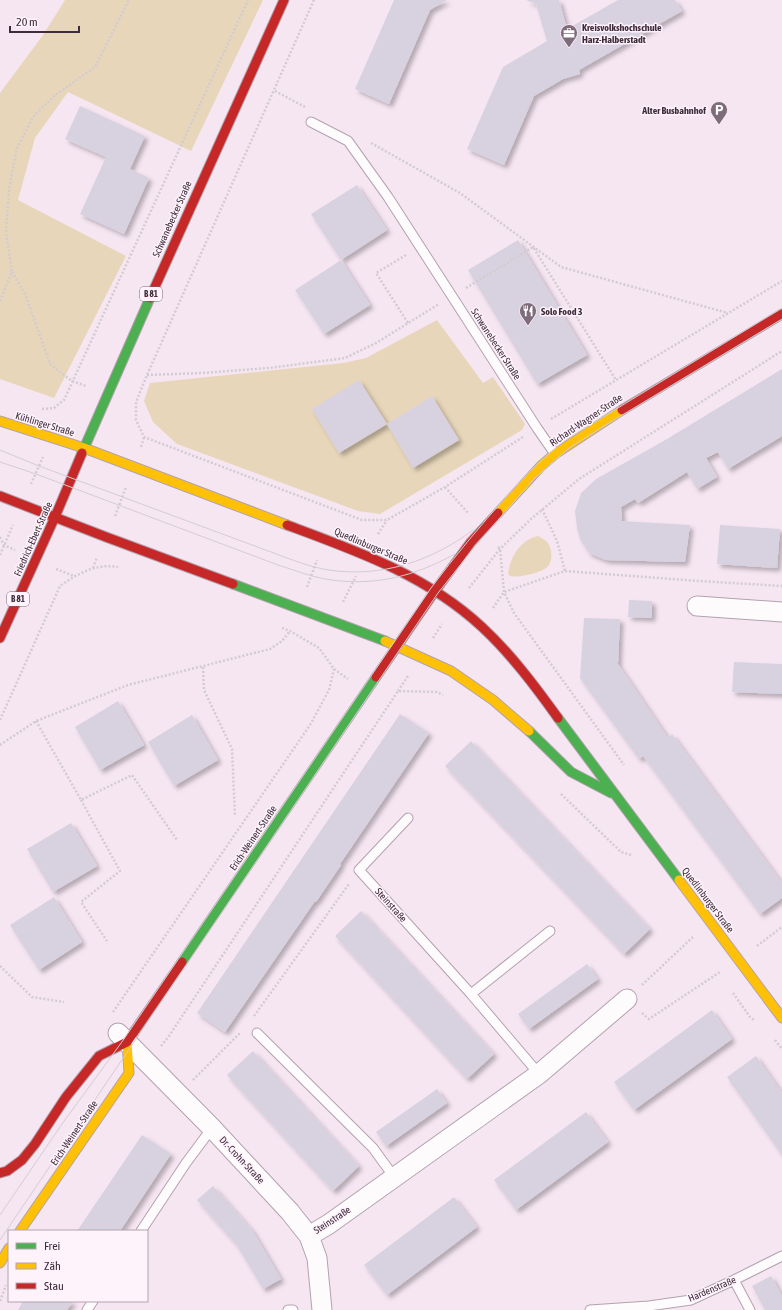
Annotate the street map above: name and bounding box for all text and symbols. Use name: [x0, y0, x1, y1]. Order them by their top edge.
scale bar: [10, 8, 79, 34]
text: 20 m: [16, 15, 38, 29]
place label: Kreisvolkshochschule Harz-Halberstadt: [582, 22, 662, 45]
office icon: Kreisvolkshochschule Harz-Halberstadt: [559, 23, 579, 48]
parking icon: Alter Busbahnhof: [709, 100, 729, 125]
place label: Alter Busbahnhof: [641, 105, 706, 116]
street label: Schwanebecker Straße: [150, 179, 194, 259]
road number: B 81: [140, 287, 162, 301]
restaurant icon: Solo Food 3: [518, 301, 538, 326]
street label: Schwanebecker Straße: [469, 306, 523, 382]
place label: Solo Food 3: [541, 306, 583, 317]
street label: Richard-Wagner-Straße: [548, 391, 625, 448]
street label: Kühlinger Straße: [14, 410, 76, 438]
street label: Friedrich-Ebert-Straße: [12, 500, 54, 578]
street label: Quedlinburger Straße: [333, 526, 410, 567]
road number: B 81: [7, 592, 29, 606]
street label: Erich-Weinert-Straße: [227, 803, 279, 872]
street label: Quedlinburger Straße: [680, 865, 736, 935]
street label: Steinstraße: [373, 886, 409, 925]
street label: Erich-Weinert-Straße: [48, 1098, 100, 1167]
street label: Dr.-Crohn-Straße: [217, 1134, 267, 1186]
street label: Steinstraße: [312, 1204, 353, 1236]
legend: [8, 1230, 148, 1302]
text: Frei: [44, 1239, 60, 1253]
text: Zäh: [44, 1259, 61, 1273]
street label: Hardenstraße: [687, 1274, 738, 1304]
text: Stau: [44, 1279, 64, 1293]

